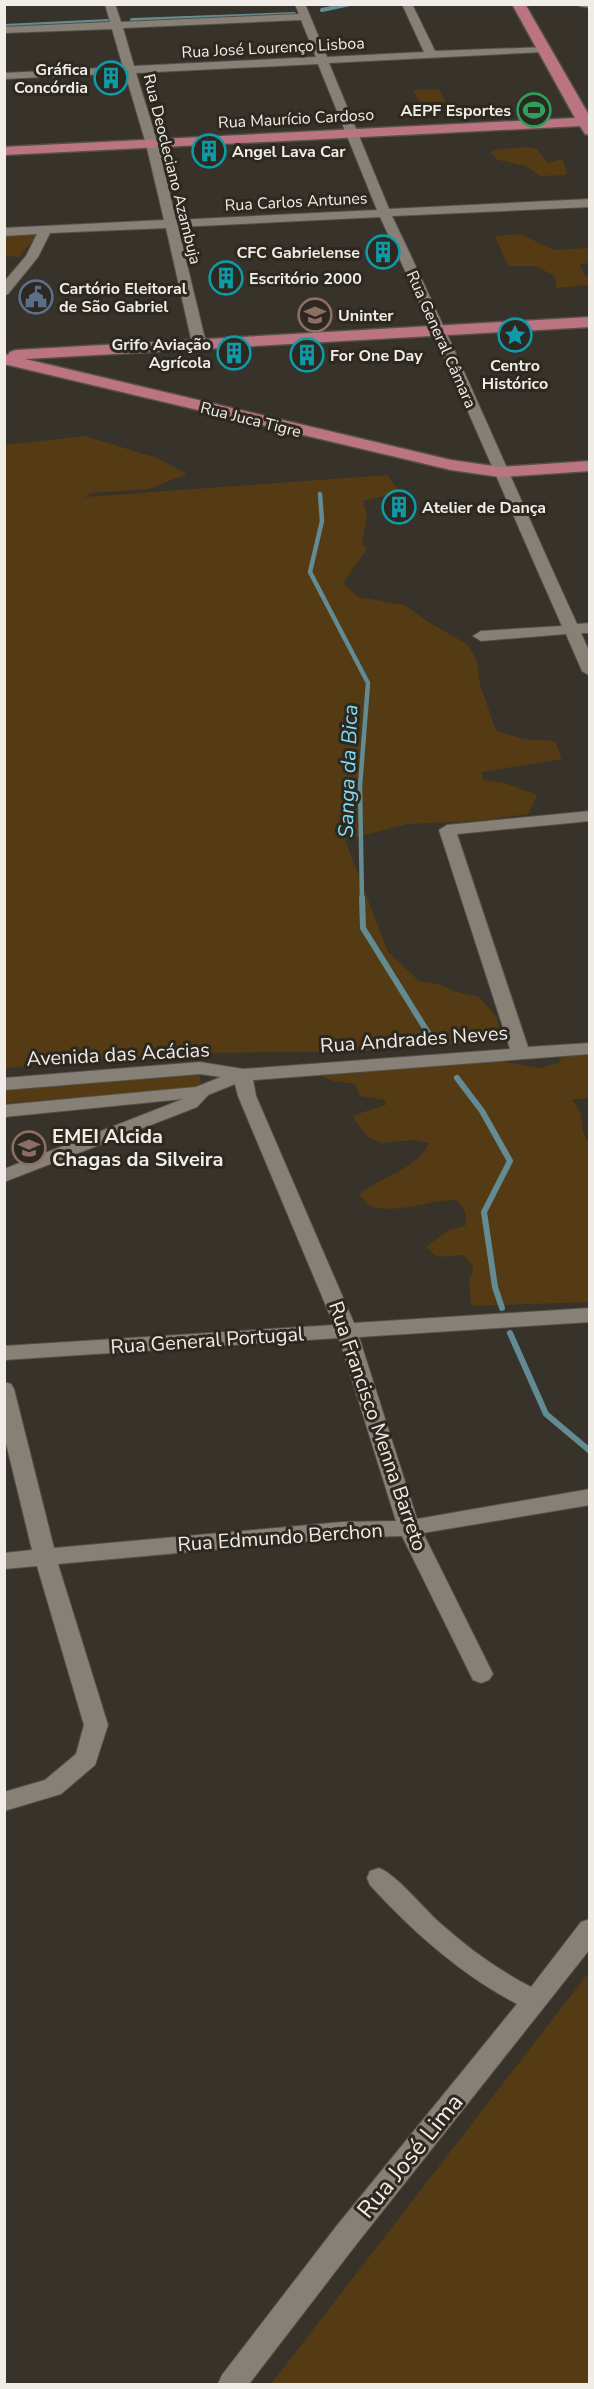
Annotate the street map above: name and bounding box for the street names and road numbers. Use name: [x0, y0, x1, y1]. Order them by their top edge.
street label: Rua José Lourenço Lisboa: [181, 32, 365, 64]
street label: Rua Deocleciano Azambuja: [138, 72, 206, 267]
street label: Rua Maurício Cardoso: [217, 104, 375, 134]
street label: Rua Carlos Antunes: [224, 187, 368, 217]
street label: Rua General Câmara: [401, 267, 481, 412]
street label: Rua Juca Tigre: [198, 397, 304, 443]
street label: Rua Andrades Neves: [319, 1019, 509, 1060]
street label: Avenida das Acácias: [26, 1036, 210, 1073]
street label: Rua Francisco Menna Barreto: [322, 1298, 433, 1554]
street label: Rua General Portugal: [109, 1320, 305, 1361]
street label: Rua Edmundo Berchon: [177, 1517, 383, 1558]
street label: Rua José Lima: [350, 2087, 470, 2225]

